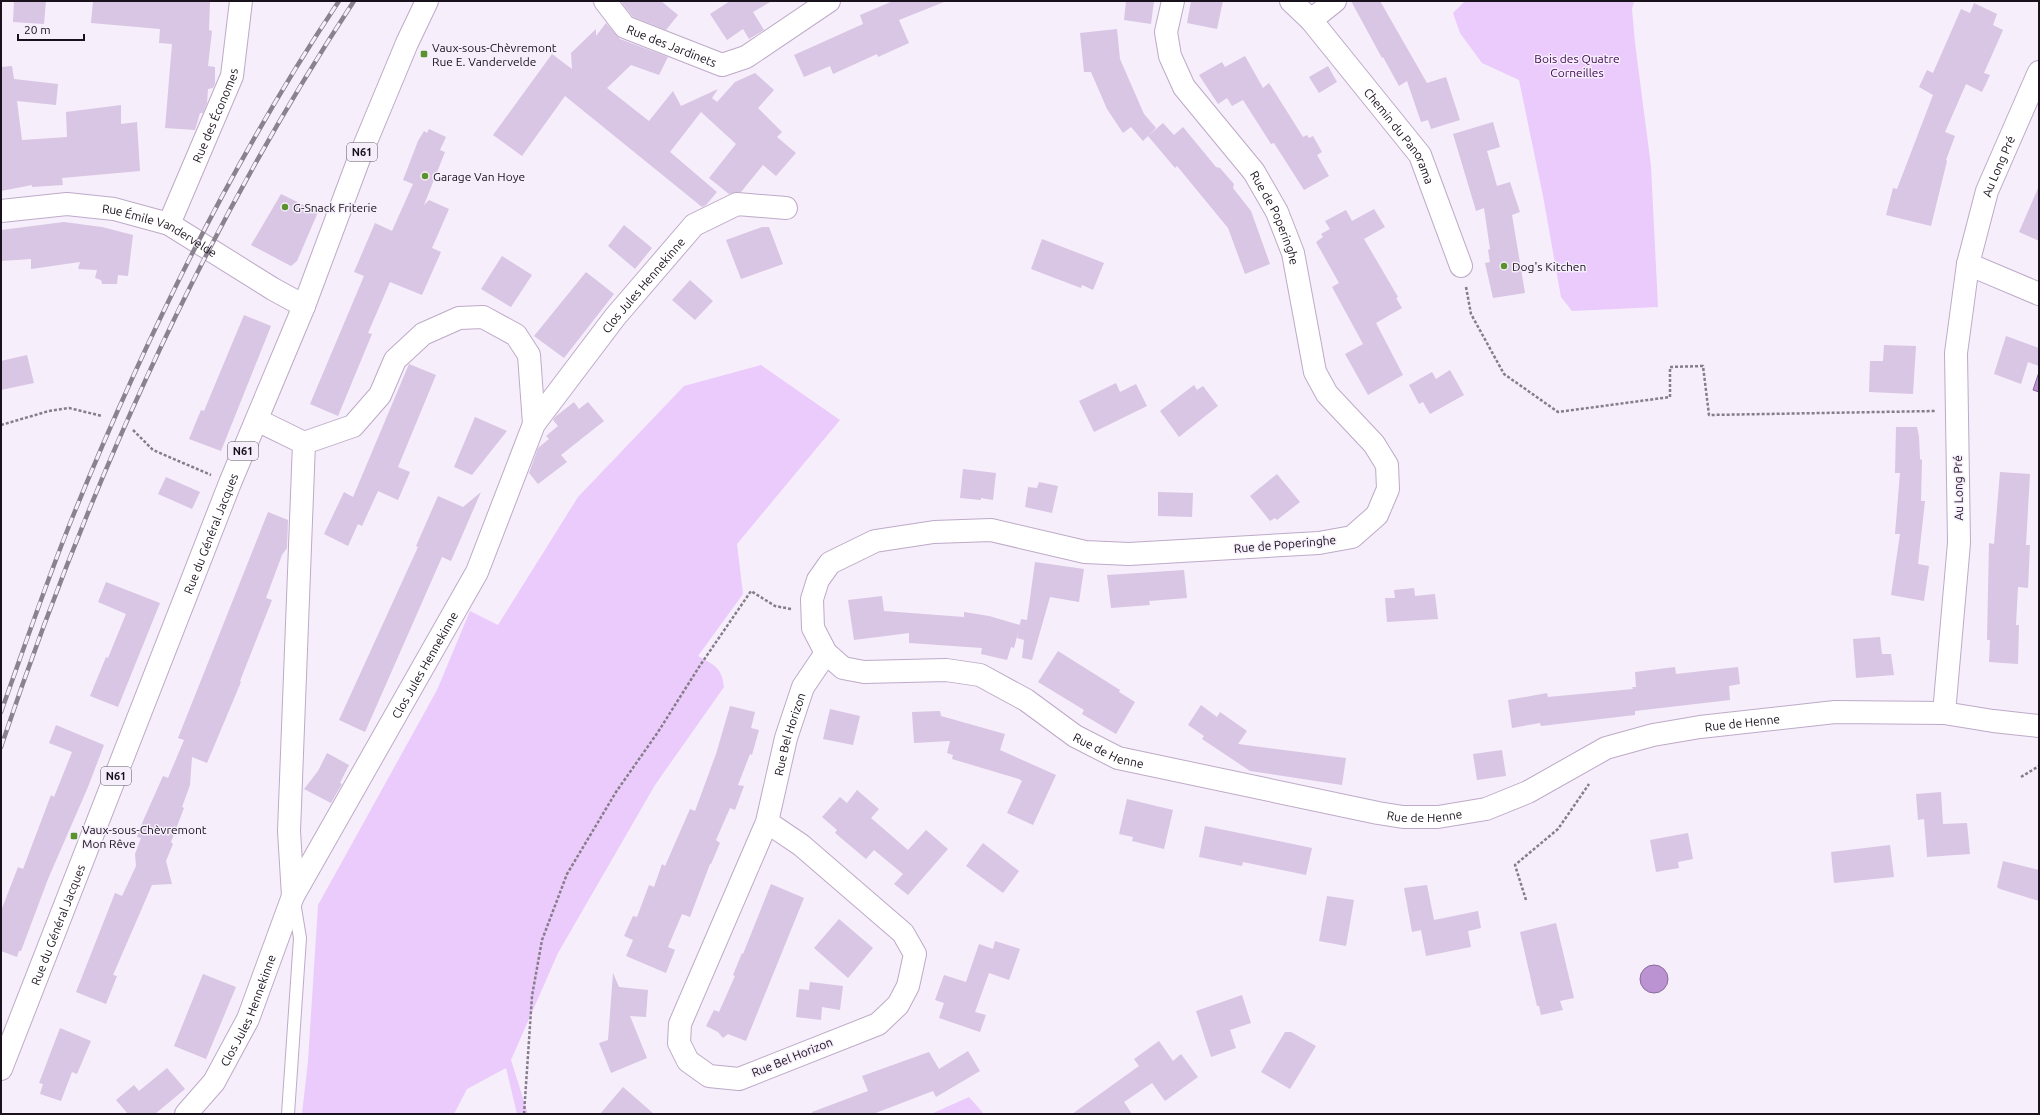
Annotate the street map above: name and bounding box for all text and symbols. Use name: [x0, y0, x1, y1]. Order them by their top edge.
scale bar: [18, 16, 84, 42]
street label: Rue des Jardinets: [625, 22, 718, 69]
text: 20 m: [24, 23, 51, 36]
place label: Vaux-sous-Chèvremont Rue E. Vandervelde: [432, 41, 557, 68]
marker: Vaux-sous-Chèvremont Rue E. Vandervelde: [419, 49, 429, 59]
park label: Bois des Quatre Corneilles: [1534, 52, 1620, 79]
street label: Rue des Économes: [190, 68, 239, 164]
street label: Chemin du Panorama: [1362, 85, 1437, 186]
street label: Au Long Pré: [1979, 134, 2017, 198]
road number: N61: [347, 143, 377, 161]
street label: Rue de Poperinghe: [1248, 168, 1302, 266]
place label: Garage Van Hoye: [433, 170, 525, 183]
marker: Garage Van Hoye: [420, 171, 430, 181]
street label: Rue Émile Vandervelde: [102, 201, 220, 259]
place label: G-Snack Friterie: [293, 201, 377, 214]
marker: G-Snack Friterie: [280, 202, 290, 212]
street label: Clos Jules Hennekinne: [599, 235, 687, 335]
place label: Dog's Kitchen: [1512, 260, 1586, 273]
marker: Dog's Kitchen: [1499, 261, 1509, 271]
road number: N61: [228, 442, 258, 460]
street label: Au Long Pré: [1951, 455, 1965, 521]
street label: Rue du Général Jacques: [181, 471, 240, 596]
street label: Rue de Poperinghe: [1233, 533, 1337, 555]
street label: Clos Jules Hennekinne: [389, 609, 460, 720]
street label: Rue Bel Horizon: [771, 691, 807, 777]
street label: Rue de Henne: [1704, 712, 1781, 733]
street label: Rue de Henne: [1071, 730, 1145, 770]
road number: N61: [101, 767, 131, 785]
street label: Rue de Henne: [1386, 807, 1463, 824]
place label: Vaux-sous-Chèvremont Mon Rêve: [82, 823, 207, 850]
marker: Vaux-sous-Chèvremont Mon Rêve: [69, 831, 79, 841]
street label: Rue du Général Jacques: [28, 862, 87, 987]
street label: Clos Jules Hennekinne: [217, 953, 278, 1068]
street label: Rue Bel Horizon: [750, 1035, 834, 1079]

